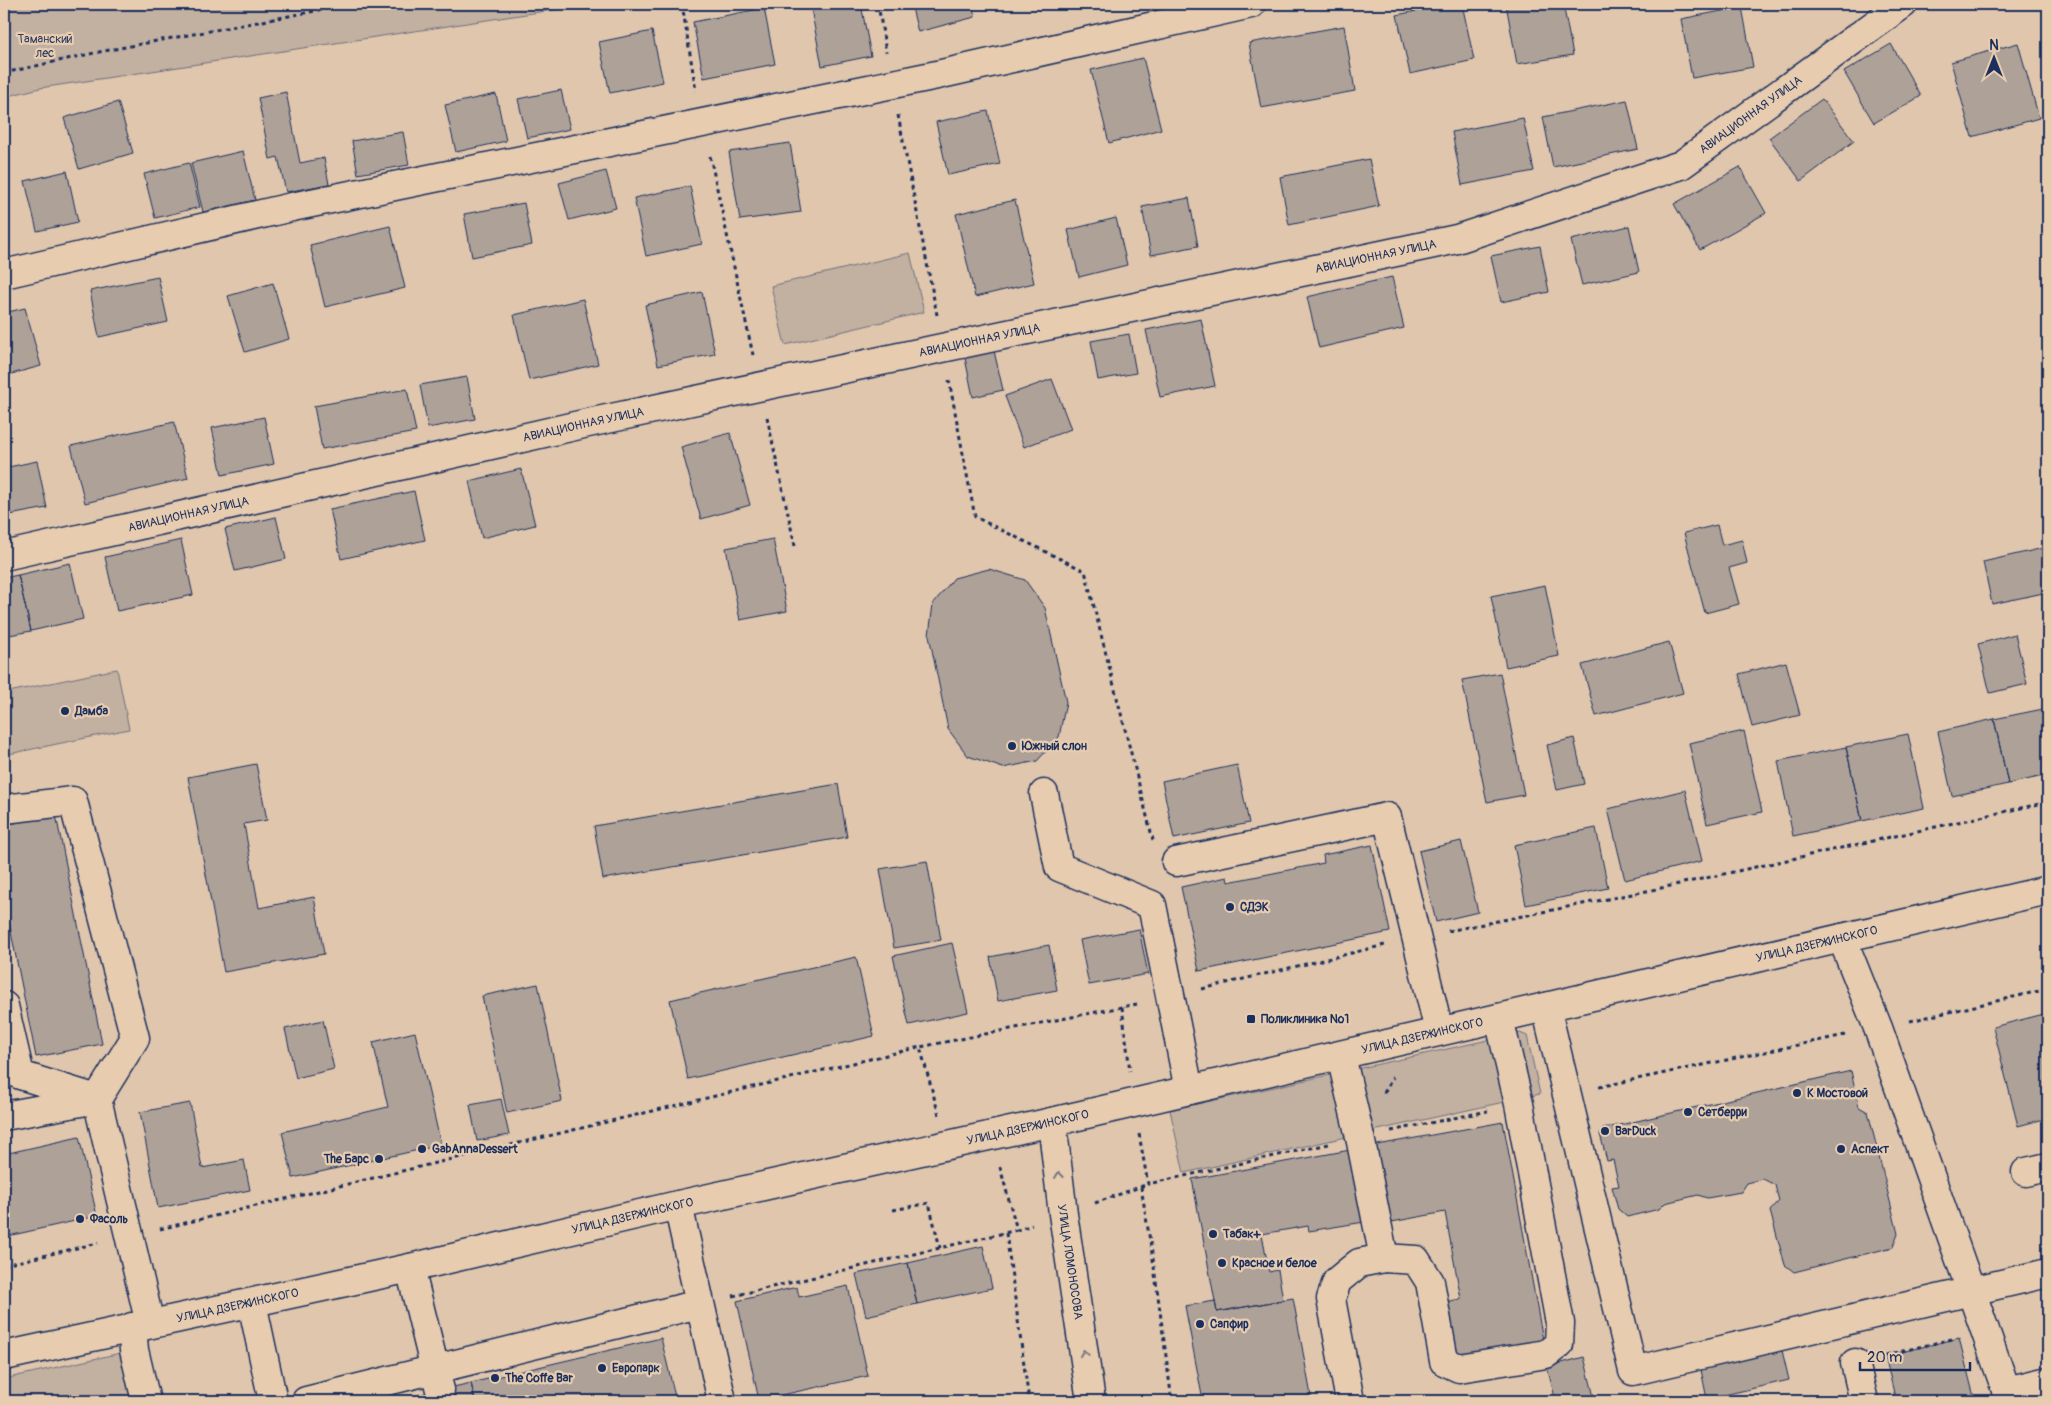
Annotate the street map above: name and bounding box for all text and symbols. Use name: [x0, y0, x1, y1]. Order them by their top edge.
park label: Таманский лес: [17, 32, 73, 61]
north arrow: [1970, 32, 2020, 82]
text: N: [1989, 37, 1999, 54]
street label: АВИАЦИОННАЯ УЛИЦА: [1696, 72, 1805, 157]
street label: АВИАЦИОННАЯ УЛИЦА: [1314, 236, 1438, 276]
street label: АВИАЦИОННАЯ УЛИЦА: [917, 320, 1042, 360]
street label: АВИАЦИОННАЯ УЛИЦА: [521, 404, 645, 445]
street label: АВИАЦИОННАЯ УЛИЦА: [126, 493, 250, 535]
place label: Дамба: [74, 704, 109, 719]
marker: Дамба: [59, 705, 71, 717]
place label: Южный слон: [1021, 739, 1087, 754]
marker: Южный слон: [1006, 740, 1018, 752]
place label: СДЭК: [1240, 900, 1269, 915]
marker: СДЭК: [1224, 901, 1236, 913]
street label: УЛИЦА ДЗЕРЖИНСКОГО: [1754, 922, 1879, 965]
place label: Поликлиника №1: [1261, 1012, 1349, 1027]
marker: Поликлиника №1: [1245, 1013, 1257, 1025]
street label: УЛИЦА ДЗЕРЖИНСКОГО: [1360, 1014, 1485, 1057]
place label: К Мостовой: [1807, 1086, 1868, 1101]
marker: К Мостовой: [1791, 1087, 1803, 1099]
place label: Сетберри: [1698, 1105, 1747, 1120]
street label: УЛИЦА ДЗЕРЖИНСКОГО: [965, 1106, 1091, 1148]
marker: Сетберри: [1682, 1106, 1694, 1118]
place label: BarDuck: [1615, 1124, 1657, 1139]
marker: BarDuck: [1599, 1125, 1611, 1137]
place label: GabAnnaDessert: [432, 1142, 519, 1157]
place label: Аспект: [1851, 1142, 1890, 1157]
marker: GabAnnaDessert: [416, 1143, 428, 1155]
marker: Аспект: [1835, 1143, 1847, 1155]
place label: The Барс: [323, 1152, 369, 1167]
marker: The Барс: [373, 1153, 385, 1165]
one-way arrow: [1054, 1170, 1065, 1178]
street label: УЛИЦА ДЗЕРЖИНСКОГО: [570, 1194, 695, 1237]
street label: УЛИЦА ЛОМОНОСОВА: [1054, 1203, 1086, 1321]
place label: Фасоль: [89, 1212, 128, 1227]
marker: Фасоль: [74, 1213, 86, 1225]
place label: Табак+: [1222, 1227, 1262, 1242]
marker: Табак+: [1207, 1228, 1219, 1240]
place label: Красное и белое: [1232, 1256, 1318, 1271]
marker: Красное и белое: [1216, 1257, 1228, 1269]
street label: УЛИЦА ДЗЕРЖИНСКОГО: [175, 1285, 300, 1326]
place label: Сапфир: [1210, 1317, 1249, 1332]
marker: Сапфир: [1194, 1318, 1206, 1330]
scale bar: [1860, 1340, 1970, 1372]
text: 20 m: [1867, 1348, 1902, 1367]
one-way arrow: [1079, 1349, 1090, 1357]
place label: Европарк: [612, 1361, 661, 1376]
marker: Европарк: [596, 1362, 608, 1374]
place label: The Coffe Bar: [504, 1371, 573, 1386]
marker: The Coffe Bar: [489, 1372, 501, 1384]

